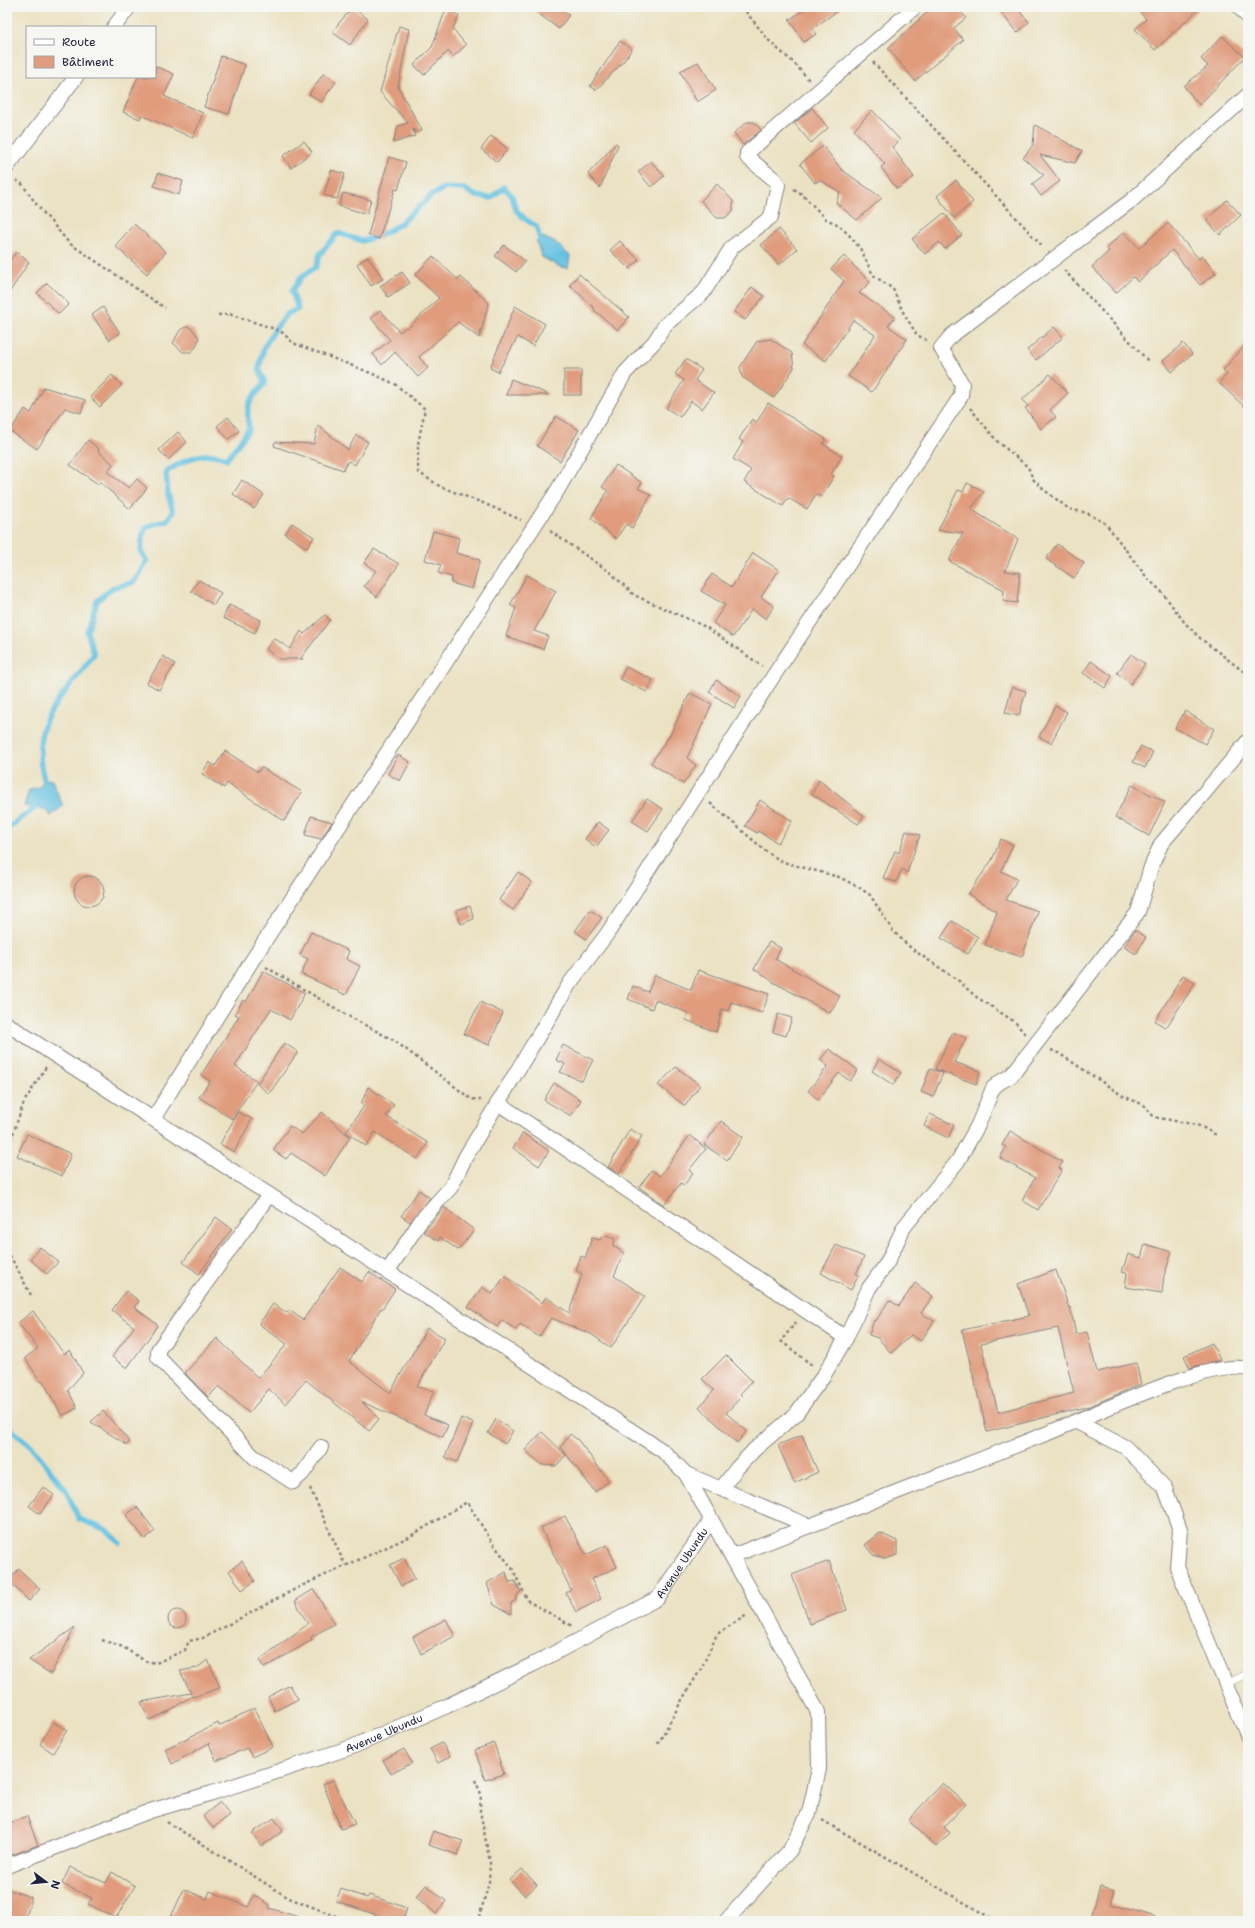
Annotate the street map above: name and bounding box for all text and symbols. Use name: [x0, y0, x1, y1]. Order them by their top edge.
legend: [26, 26, 156, 78]
text: Route: [62, 34, 96, 50]
text: Bâtiment: [62, 54, 114, 70]
street label: Avenue Ubundu: [652, 1525, 711, 1601]
street label: Avenue Ubundu: [344, 1710, 425, 1756]
north arrow: [26, 1862, 66, 1902]
text: N: [47, 1878, 64, 1891]

